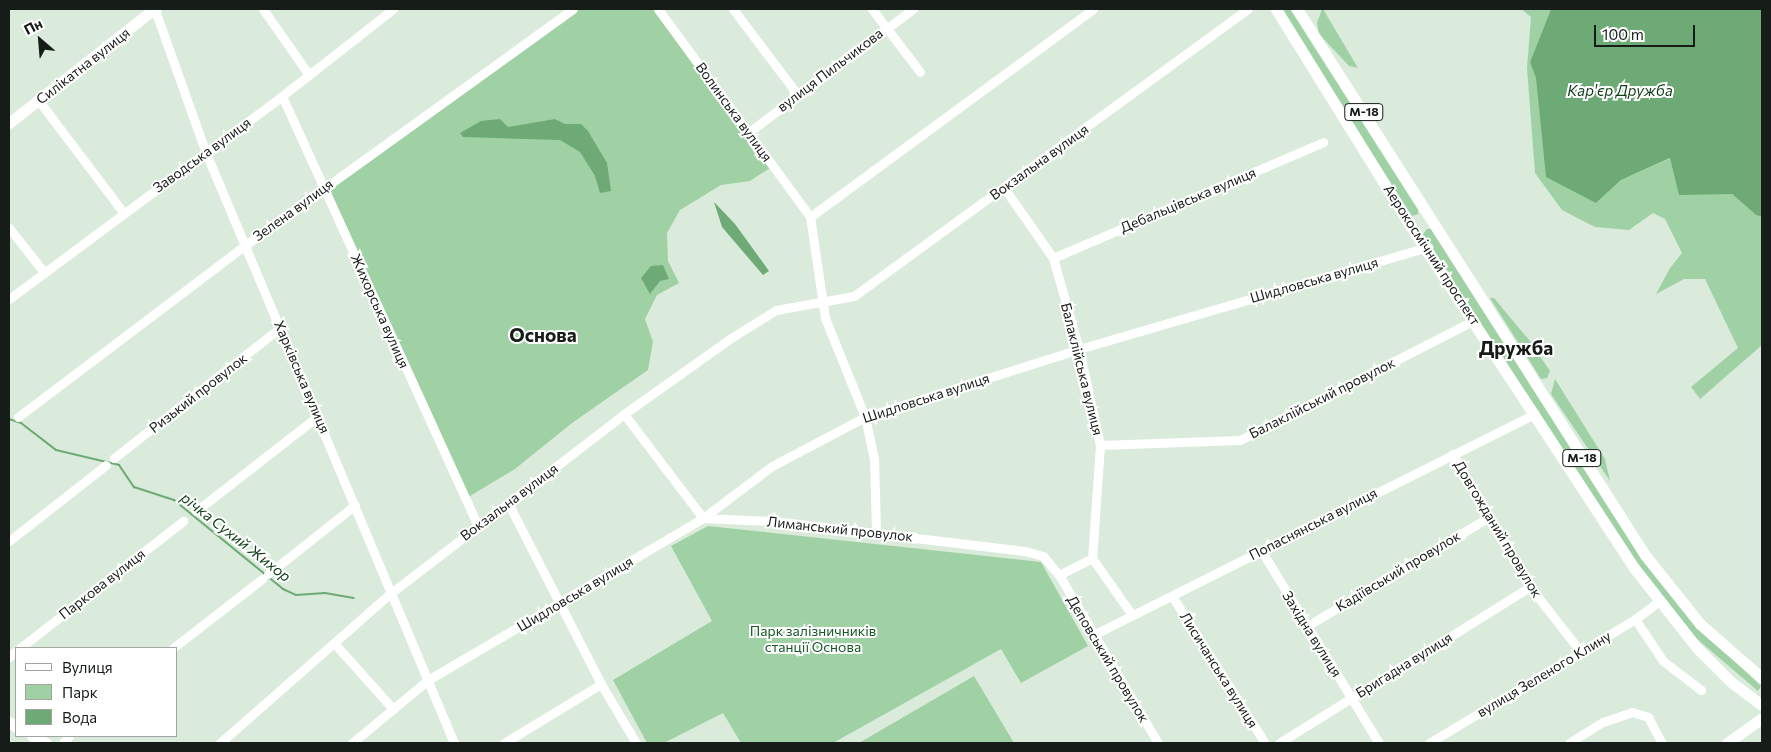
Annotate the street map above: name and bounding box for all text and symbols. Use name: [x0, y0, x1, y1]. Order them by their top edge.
text: Пн: [21, 14, 45, 38]
north arrow: [15, 15, 65, 65]
scale bar: [1596, 15, 1697, 47]
street label: Силікатна вулиця: [33, 24, 133, 108]
street label: вулиця Пильчикова: [774, 25, 886, 115]
text: 100 m: [1602, 25, 1644, 43]
street label: Волинська вулиця: [692, 59, 776, 165]
water label: Кар'єр Дружба: [1567, 82, 1673, 100]
road number: М-18: [1344, 102, 1384, 121]
street label: Заводська вулиця: [150, 114, 254, 196]
street label: Вокзальна вулиця: [986, 121, 1092, 203]
street label: Дебальцівська вулиця: [1118, 164, 1258, 236]
street label: Зелена вулиця: [250, 175, 336, 245]
street label: Аерокосмічний проспект: [1380, 182, 1484, 328]
street label: Жихорська вулиця: [347, 251, 413, 371]
street label: Шидловська вулиця: [1248, 254, 1380, 306]
street label: Балаклійська вулиця: [1057, 301, 1107, 437]
street label: Харківська вулиця: [271, 318, 333, 436]
district label: Основа: [509, 324, 577, 346]
district label: Дружба: [1479, 337, 1553, 359]
street label: Ризький провулок: [146, 350, 250, 436]
street label: Балаклійський провулок: [1246, 354, 1398, 442]
street label: Шидловська вулиця: [860, 370, 992, 426]
road number: М-18: [1562, 448, 1602, 468]
street label: Довгожданий провулок: [1450, 457, 1546, 601]
street label: Вокзальна вулиця: [457, 460, 561, 544]
street label: Попаснянська вулиця: [1246, 484, 1380, 564]
water label: річка Сухий Жихор: [177, 489, 295, 585]
street label: Лиманський провулок: [766, 513, 914, 545]
street label: Кадіївський провулок: [1333, 527, 1463, 615]
street label: Паркова вулиця: [56, 545, 148, 623]
street label: Шидловська вулиця: [514, 553, 636, 635]
street label: Західна вулиця: [1279, 588, 1345, 680]
street label: Деповський провулок: [1063, 592, 1153, 726]
street label: Лисичанська вулиця: [1177, 609, 1261, 731]
park label: Парк залізничників станції Основа: [750, 623, 876, 656]
street label: вулиця Зеленого Клину: [1474, 627, 1614, 721]
street label: Бригадна вулиця: [1353, 629, 1455, 701]
legend: [15, 647, 178, 737]
text: Вулиця: [62, 658, 113, 676]
text: Парк: [62, 683, 98, 701]
text: Вода: [62, 708, 97, 726]

